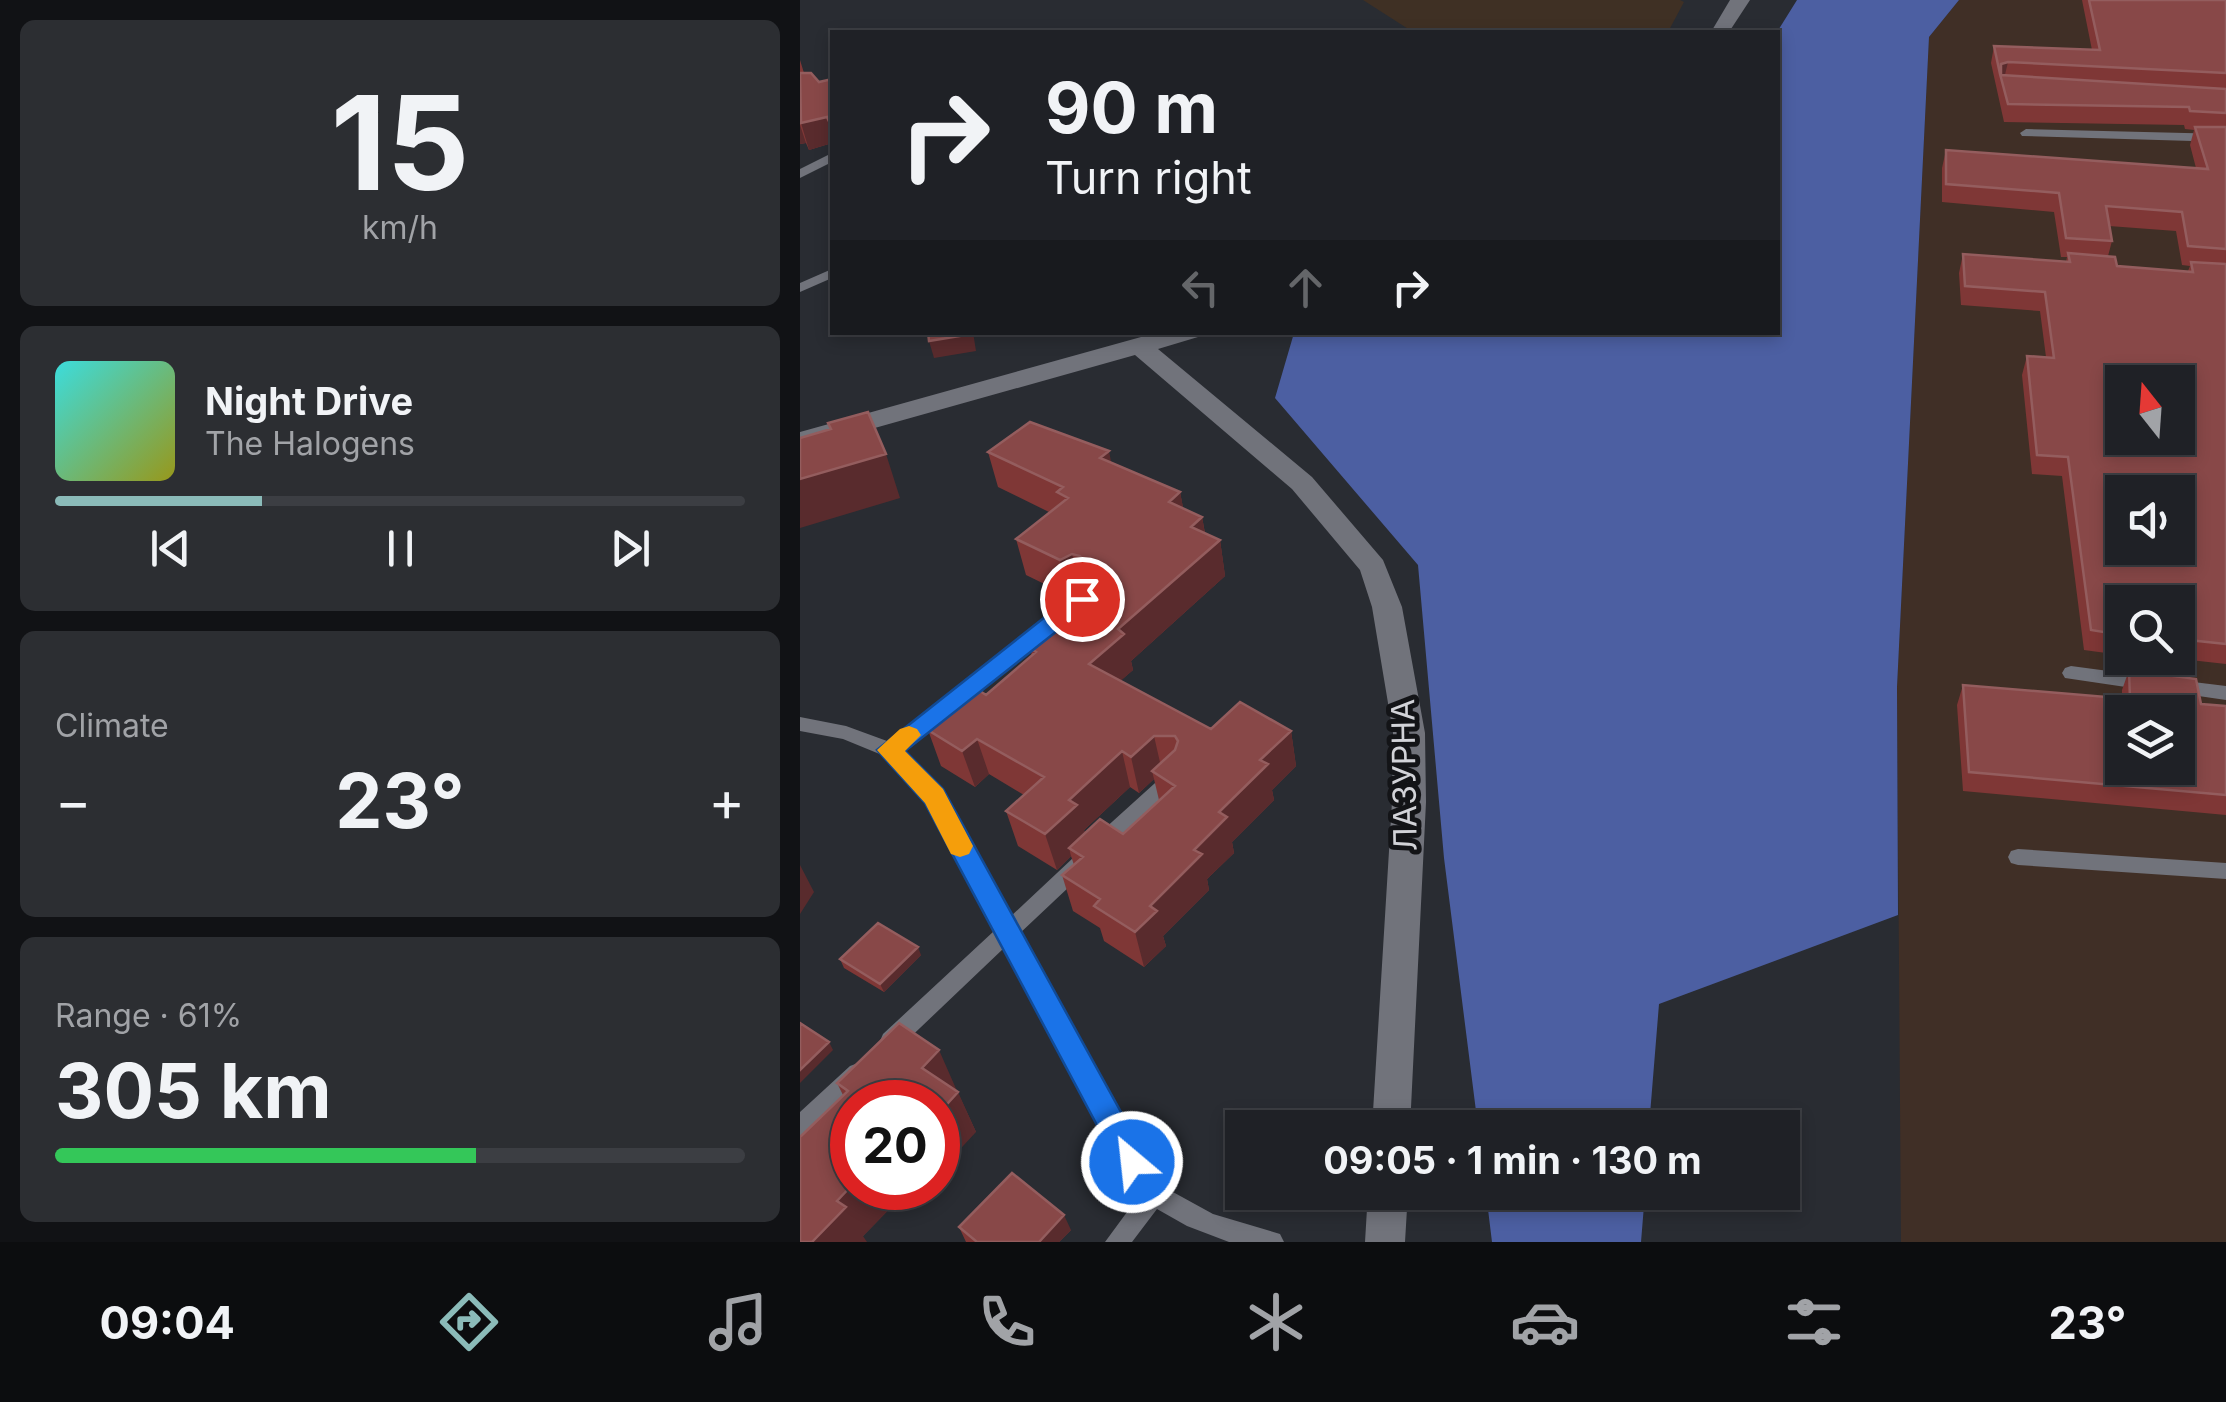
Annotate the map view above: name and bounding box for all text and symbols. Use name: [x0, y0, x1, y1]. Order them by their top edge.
text: 15: [330, 64, 470, 221]
text: 90 m: [1045, 65, 1218, 150]
icon: right: [880, 70, 1010, 200]
text: Turn right: [1045, 150, 1252, 205]
text: km/h: [362, 208, 438, 247]
icon: left: [1173, 260, 1228, 315]
icon: ahead: [1278, 260, 1333, 315]
icon: right: [1383, 260, 1438, 315]
north arrow: [2105, 365, 2195, 455]
map controls: [2105, 365, 2195, 785]
text: Night Drive: [205, 378, 413, 424]
text: The Halogens: [205, 424, 415, 463]
button: sound: [2105, 475, 2195, 565]
icon: previous: [143, 521, 198, 576]
icon: pause: [373, 521, 428, 576]
icon: next: [603, 521, 658, 576]
pin: [1040, 557, 1125, 642]
icon: arrive: [1055, 572, 1110, 627]
button: search: [2105, 585, 2195, 675]
button: layers: [2105, 695, 2195, 785]
street label: ЛАЗУРНА: [1383, 699, 1425, 851]
text: Climate: [55, 706, 169, 745]
text: 23°: [335, 755, 465, 846]
text: −: [55, 768, 91, 834]
text: +: [709, 768, 745, 834]
text: Range · 61%: [55, 996, 242, 1035]
text: 305 km: [55, 1045, 332, 1136]
speed limit sign: 20: [830, 1080, 960, 1210]
position arrow: [1080, 1110, 1184, 1214]
text: 09:05 · 1 min · 130 m: [1323, 1137, 1702, 1183]
icon: directions: [434, 1287, 504, 1357]
icon: music: [703, 1287, 773, 1357]
icon: phone: [972, 1287, 1042, 1357]
icon: climate: [1241, 1287, 1311, 1357]
icon: car: [1510, 1287, 1580, 1357]
icon: filters: [1779, 1287, 1849, 1357]
text: 09:04: [100, 1295, 235, 1350]
text: 23°: [2049, 1295, 2126, 1350]

